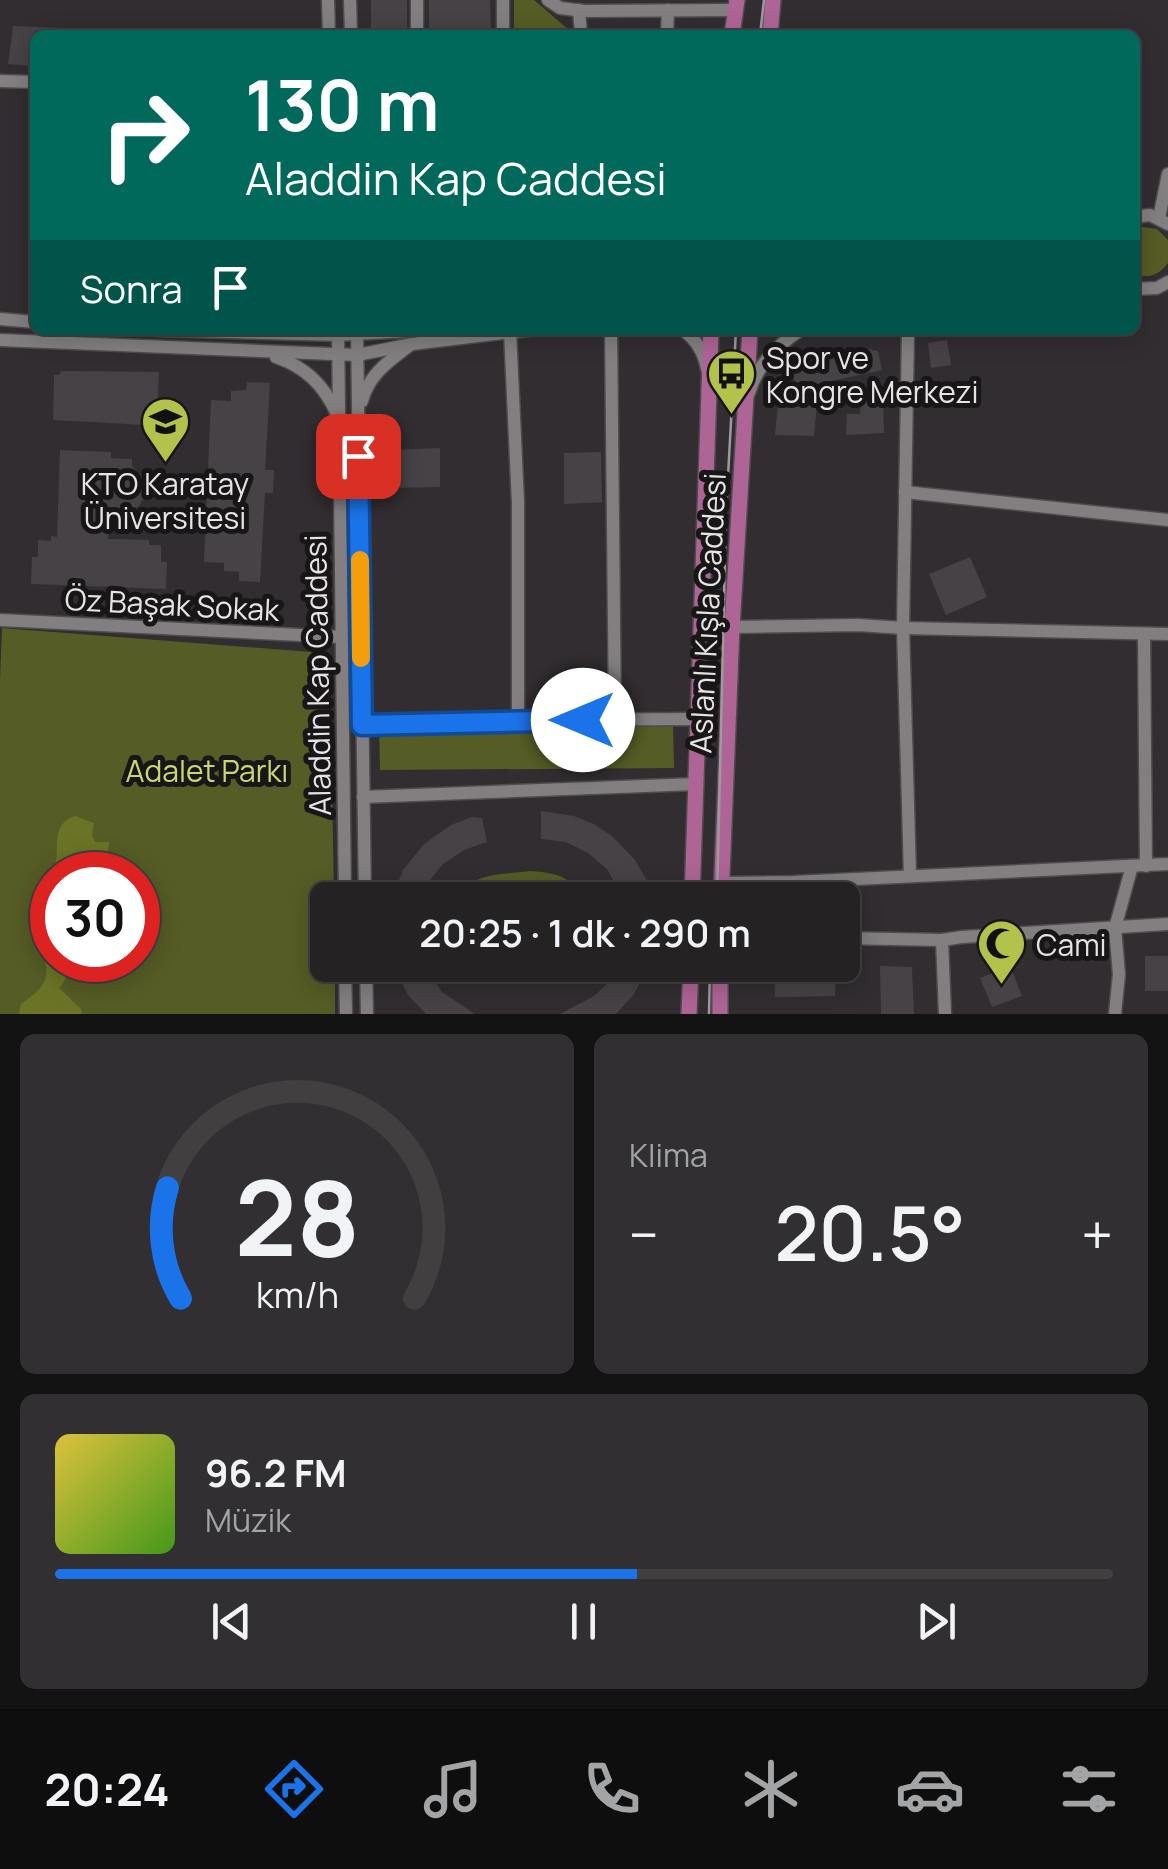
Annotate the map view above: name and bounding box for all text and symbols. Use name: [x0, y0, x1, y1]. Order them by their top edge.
text: 130 m: [245, 56, 439, 152]
icon: right: [80, 70, 210, 200]
text: Aladdin Kap Caddesi: [245, 147, 667, 209]
icon: arrive: [203, 260, 258, 315]
text: Sonra: [80, 262, 183, 314]
place label: Spor ve Kongre Merkezi: [766, 337, 979, 412]
bus stop icon: Spor ve Kongre Merkezi: [705, 348, 757, 416]
school or university icon: KTO Karatay Üniversitesi: [139, 396, 191, 464]
pin: [316, 414, 401, 499]
icon: arrive: [331, 429, 386, 484]
place label: KTO Karatay Üniversitesi: [81, 463, 249, 538]
street label: Aslanlı Kışla Caddesi: [679, 472, 735, 754]
street label: Aladdin Kap Caddesi: [294, 534, 340, 816]
street label: Öz Başak Sokak: [64, 578, 281, 630]
position arrow: [531, 668, 635, 772]
park label: Adalet Parkı: [126, 750, 288, 791]
speed limit sign: 30: [30, 852, 160, 982]
text: 20:25 · 1 dk · 290 m: [419, 906, 751, 958]
mosque icon: Cami: [975, 918, 1027, 986]
place label: Cami: [1036, 924, 1107, 965]
text: Klima: [629, 1133, 708, 1177]
text: 28: [234, 1145, 360, 1287]
text: 20.5°: [774, 1181, 966, 1284]
text: −: [629, 1196, 659, 1272]
text: +: [1081, 1196, 1113, 1272]
text: km/h: [255, 1270, 339, 1319]
text: 96.2 FM: [205, 1446, 346, 1498]
text: Müzik: [205, 1498, 291, 1542]
icon: previous: [204, 1594, 259, 1649]
icon: pause: [556, 1594, 611, 1649]
icon: next: [909, 1594, 964, 1649]
icon: directions: [259, 1754, 329, 1824]
icon: music: [418, 1754, 488, 1824]
icon: phone: [577, 1754, 647, 1824]
icon: climate: [736, 1754, 806, 1824]
icon: car: [895, 1754, 965, 1824]
icon: filters: [1054, 1754, 1124, 1824]
text: 20:24: [44, 1758, 170, 1820]

